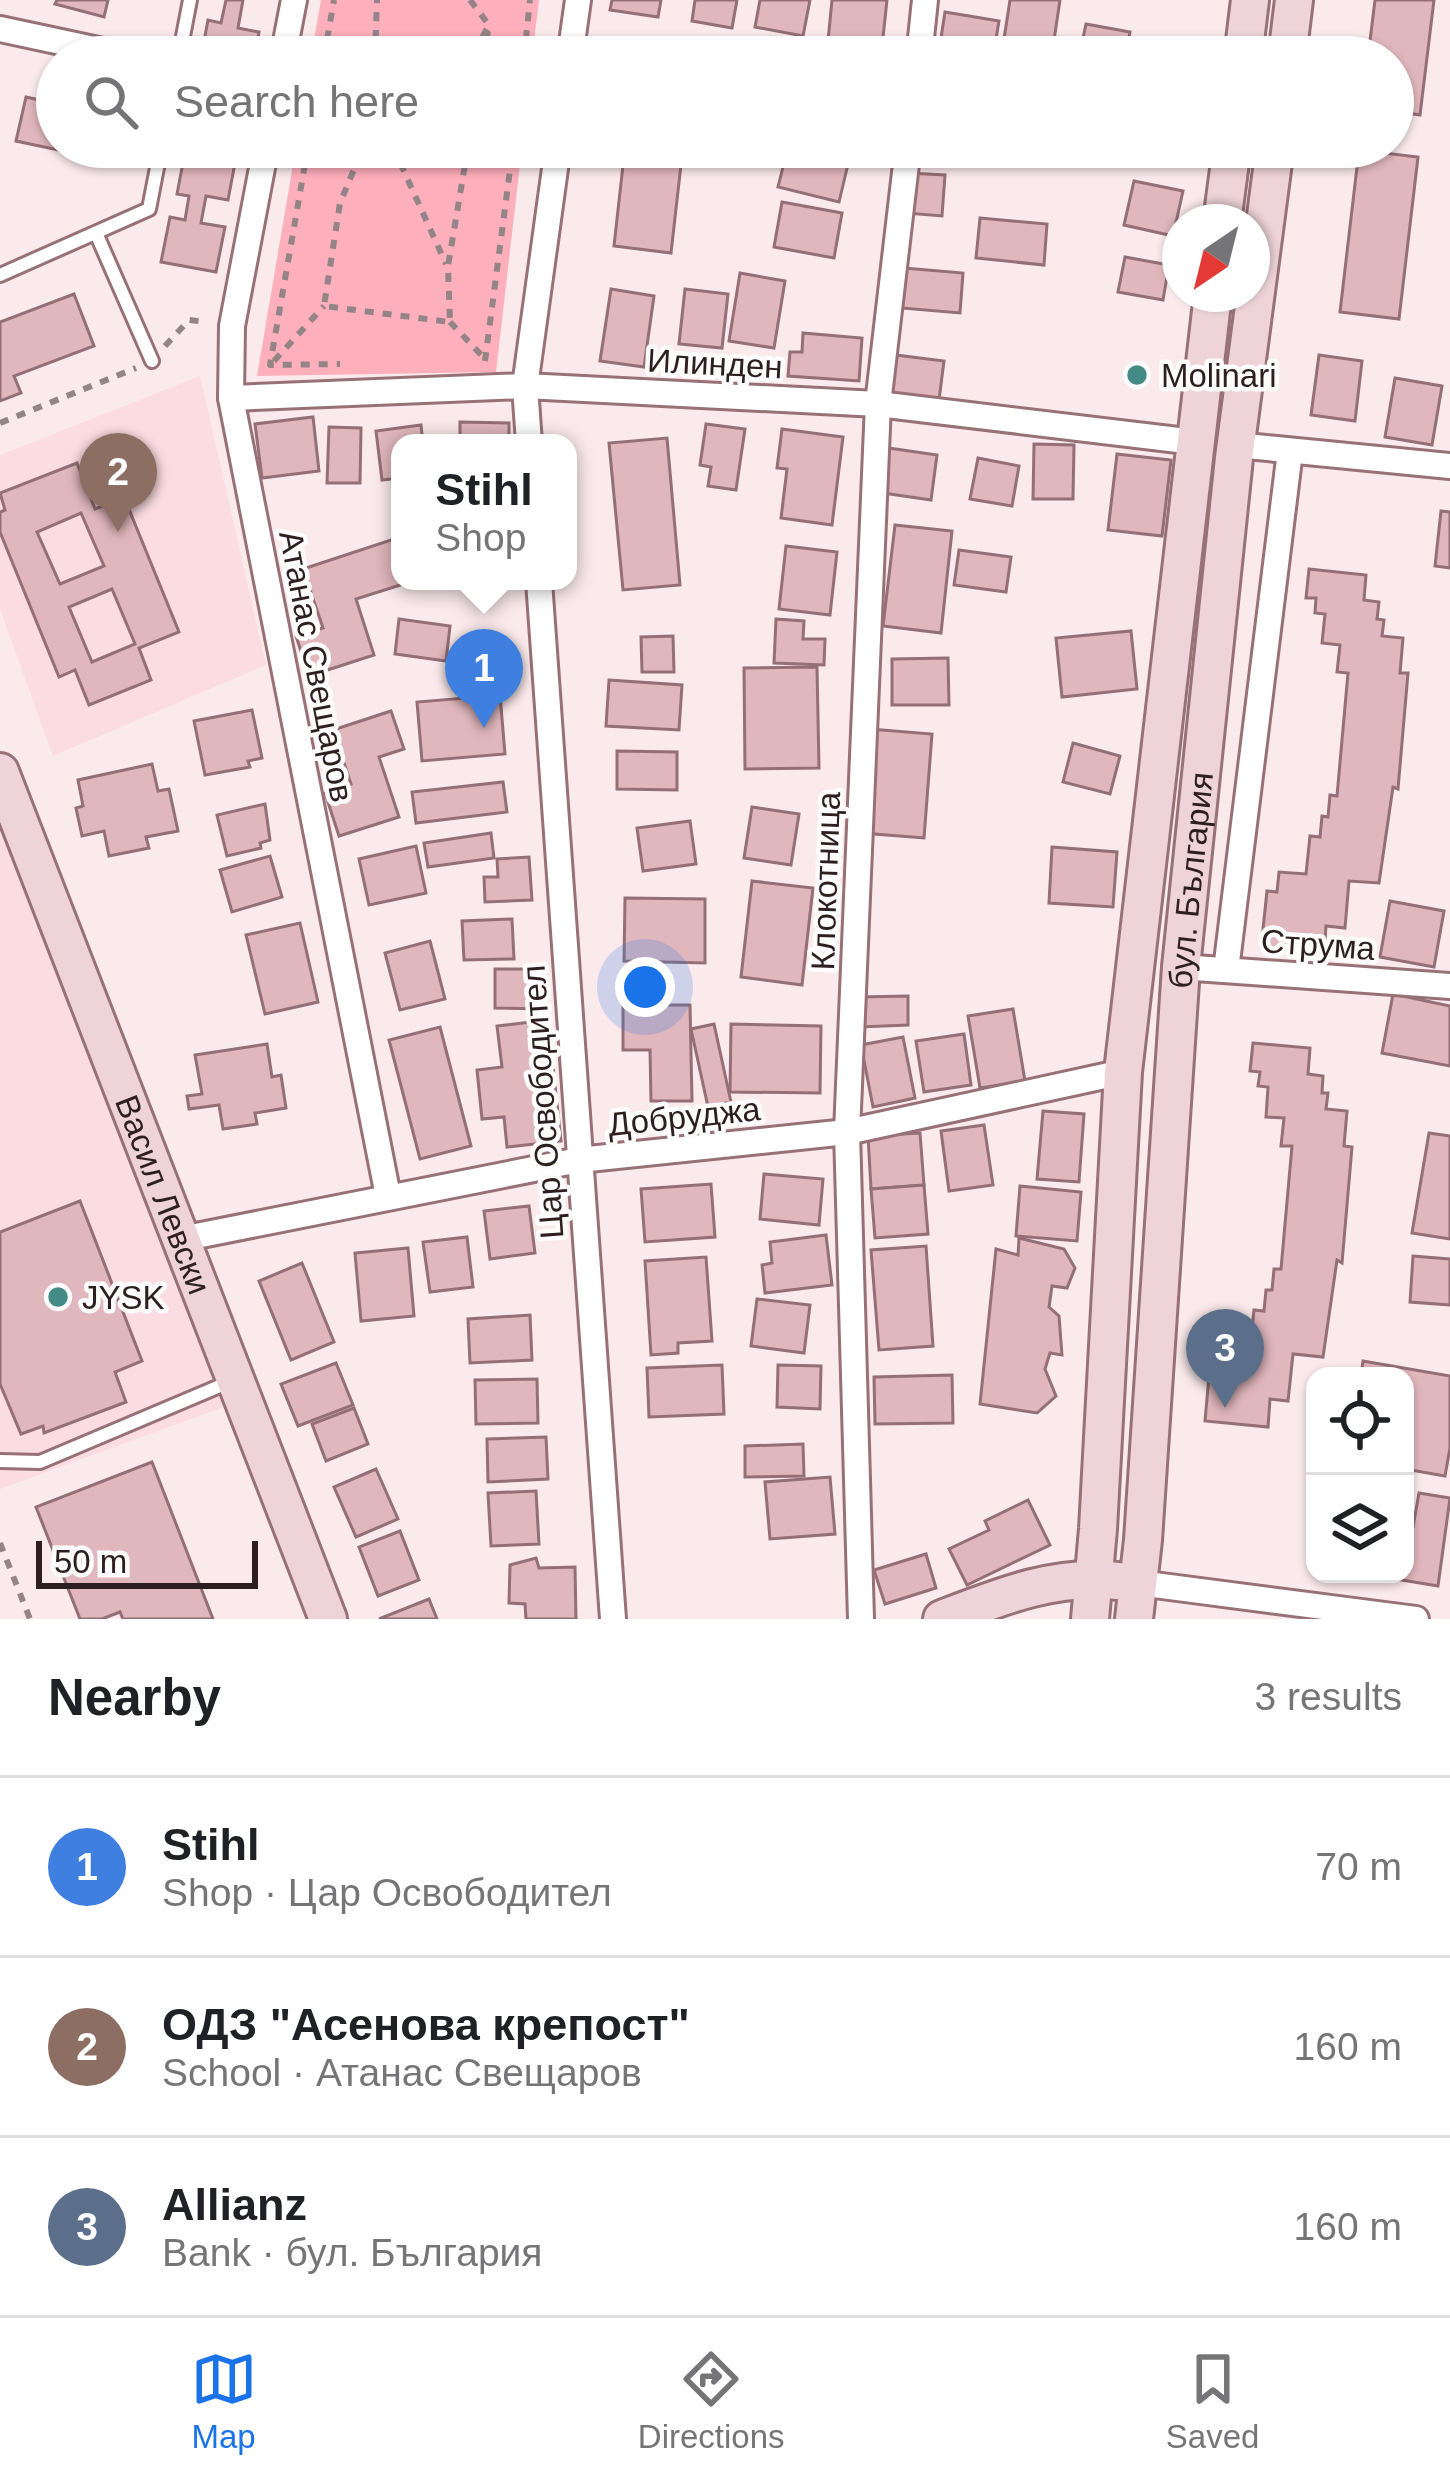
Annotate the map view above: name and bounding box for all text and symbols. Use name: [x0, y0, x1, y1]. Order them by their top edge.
search box: [36, 36, 1414, 168]
icon: search: [78, 69, 144, 135]
text: Search here: [174, 76, 419, 127]
north arrow: [1162, 204, 1270, 312]
street label: Илинден: [646, 341, 784, 386]
place label: Molinari: [1161, 357, 1277, 394]
marker: Molinari: [1124, 362, 1150, 388]
pin: 2: [79, 433, 157, 532]
popup: [391, 434, 577, 590]
text: Stihl: [435, 464, 533, 515]
text: Shop: [435, 516, 526, 559]
street label: Атанас Свещаров: [272, 527, 361, 805]
pin: 1: [445, 629, 523, 728]
street label: бул. България: [1162, 770, 1220, 990]
street label: Клокотница: [804, 790, 847, 971]
street label: Струма: [1260, 922, 1377, 967]
your location: [615, 957, 675, 1017]
street label: Цар Освободител: [514, 964, 571, 1240]
street label: Васил Левски: [108, 1090, 218, 1299]
street label: Добруджа: [606, 1090, 763, 1143]
place label: JYSK: [82, 1279, 165, 1316]
marker: JYSK: [45, 1284, 71, 1310]
pin: 3: [1186, 1309, 1264, 1408]
map controls: [1306, 1367, 1414, 1583]
button: locate: [1306, 1367, 1414, 1475]
button: layers: [1306, 1475, 1414, 1583]
scale bar: [36, 1535, 258, 1588]
text: 50 m: [54, 1543, 127, 1580]
text: Nearby: [48, 1669, 221, 1726]
text: 3 results: [1255, 1675, 1402, 1718]
text: Stihl: [162, 1819, 260, 1870]
text: 1: [76, 1845, 98, 1888]
text: 70 m: [1315, 1845, 1402, 1888]
text: Shop · Цар Освободител: [162, 1871, 612, 1914]
text: ОДЗ "Асенова крепост": [162, 1999, 690, 2050]
text: 2: [76, 2025, 98, 2068]
text: 160 m: [1294, 2025, 1402, 2068]
text: School · Атанас Свещаров: [162, 2051, 642, 2094]
text: Allianz: [162, 2179, 307, 2230]
text: 3: [76, 2205, 98, 2248]
text: 160 m: [1294, 2205, 1402, 2248]
text: Bank · бул. България: [162, 2231, 542, 2274]
tab: Map: [191, 2346, 257, 2456]
tab: Directions: [638, 2346, 785, 2456]
tab: Saved: [1166, 2346, 1259, 2456]

